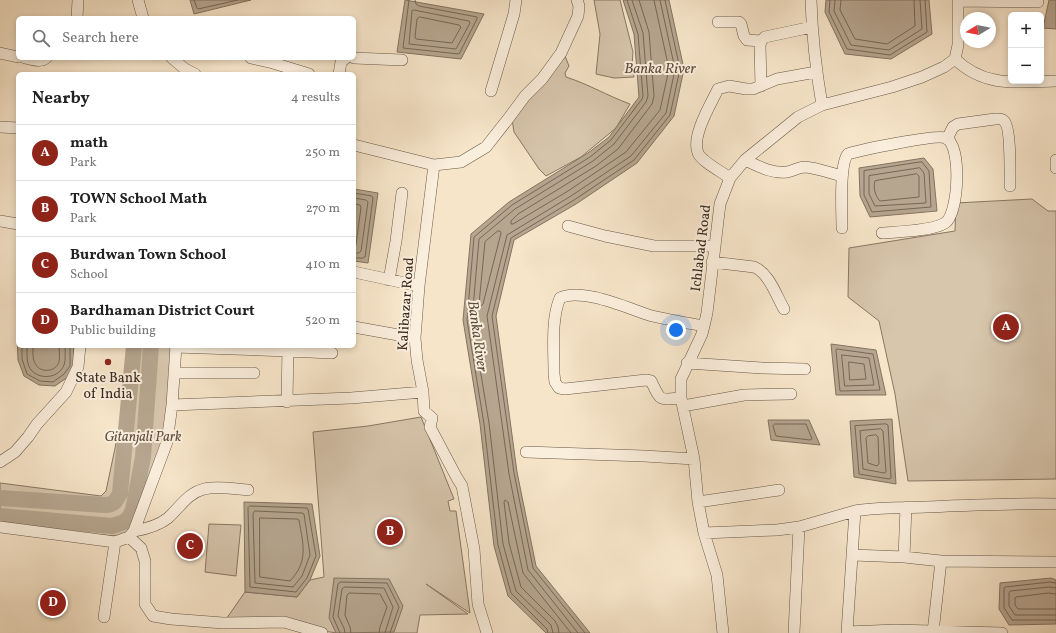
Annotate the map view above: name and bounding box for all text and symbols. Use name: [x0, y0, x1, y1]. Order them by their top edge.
north arrow: [960, 12, 996, 48]
map controls: [1008, 12, 1044, 84]
button: +: [1008, 12, 1044, 48]
search box: [16, 16, 356, 60]
icon: search: [30, 27, 52, 49]
text: Search here: [62, 28, 139, 49]
button: −: [1008, 48, 1044, 84]
water label: Banka River: [624, 59, 696, 80]
text: Nearby: [32, 87, 90, 110]
text: 4 results: [291, 89, 340, 107]
text: math: [70, 133, 108, 154]
text: A: [40, 144, 50, 162]
text: 250 m: [305, 144, 340, 162]
text: Park: [70, 154, 97, 172]
text: TOWN School Math: [70, 189, 207, 210]
text: B: [41, 200, 49, 218]
text: 270 m: [306, 200, 340, 218]
street label: Ichlabad Road: [687, 204, 716, 293]
text: Park: [70, 210, 97, 228]
text: Burdwan Town School: [70, 245, 226, 266]
text: C: [41, 256, 49, 274]
text: 410 m: [305, 256, 340, 274]
street label: Kalibazar Road: [394, 257, 419, 352]
text: School: [70, 266, 108, 284]
water label: Banka River: [461, 299, 492, 374]
text: Bardhaman District Court: [70, 301, 255, 322]
text: D: [40, 312, 50, 330]
text: 520 m: [305, 312, 340, 330]
pin: A: [993, 312, 1019, 342]
your location: [666, 320, 686, 340]
text: Public building: [70, 322, 156, 340]
marker: State Bank of India: [103, 357, 113, 367]
place label: State Bank of India: [75, 369, 141, 404]
park label: Gitanjali Park: [104, 428, 182, 447]
pin: B: [377, 517, 403, 547]
pin: C: [177, 531, 203, 561]
pin: D: [40, 588, 66, 618]

